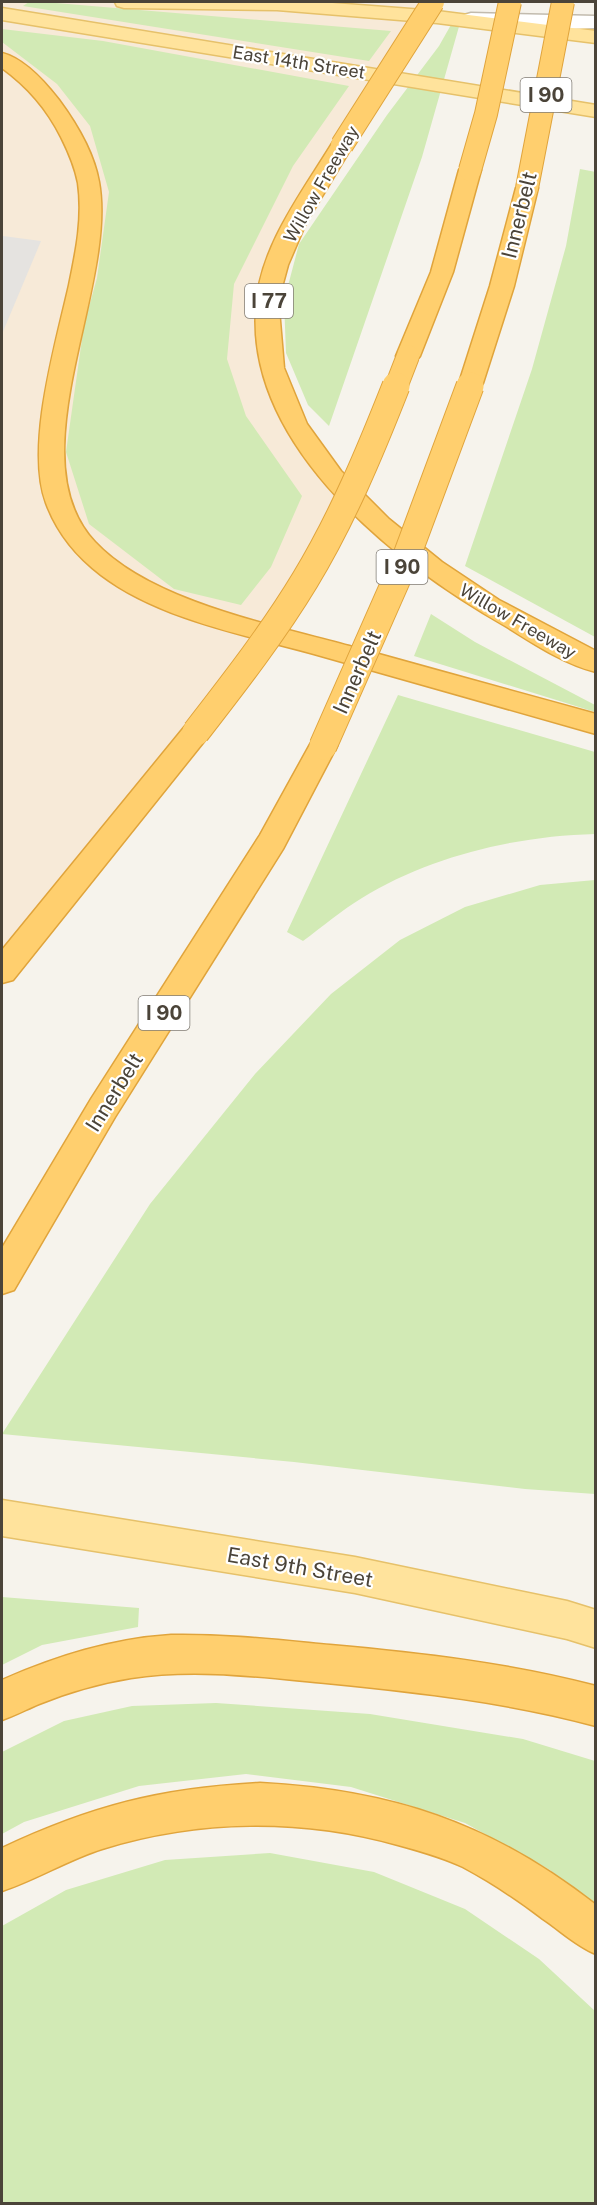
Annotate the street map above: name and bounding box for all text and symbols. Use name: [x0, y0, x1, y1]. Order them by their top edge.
street label: East 14th Street: [231, 41, 367, 83]
road number: I 90: [520, 78, 572, 112]
street label: Willow Freeway: [279, 122, 363, 246]
street label: Innerbelt: [496, 169, 542, 261]
road number: I 77: [245, 284, 293, 318]
road number: I 90: [376, 550, 428, 584]
street label: Willow Freeway: [456, 579, 580, 663]
street label: Innerbelt: [328, 627, 386, 717]
road number: I 90: [138, 996, 190, 1030]
street label: Innerbelt: [80, 1048, 148, 1136]
street label: East 9th Street: [225, 1542, 375, 1592]

